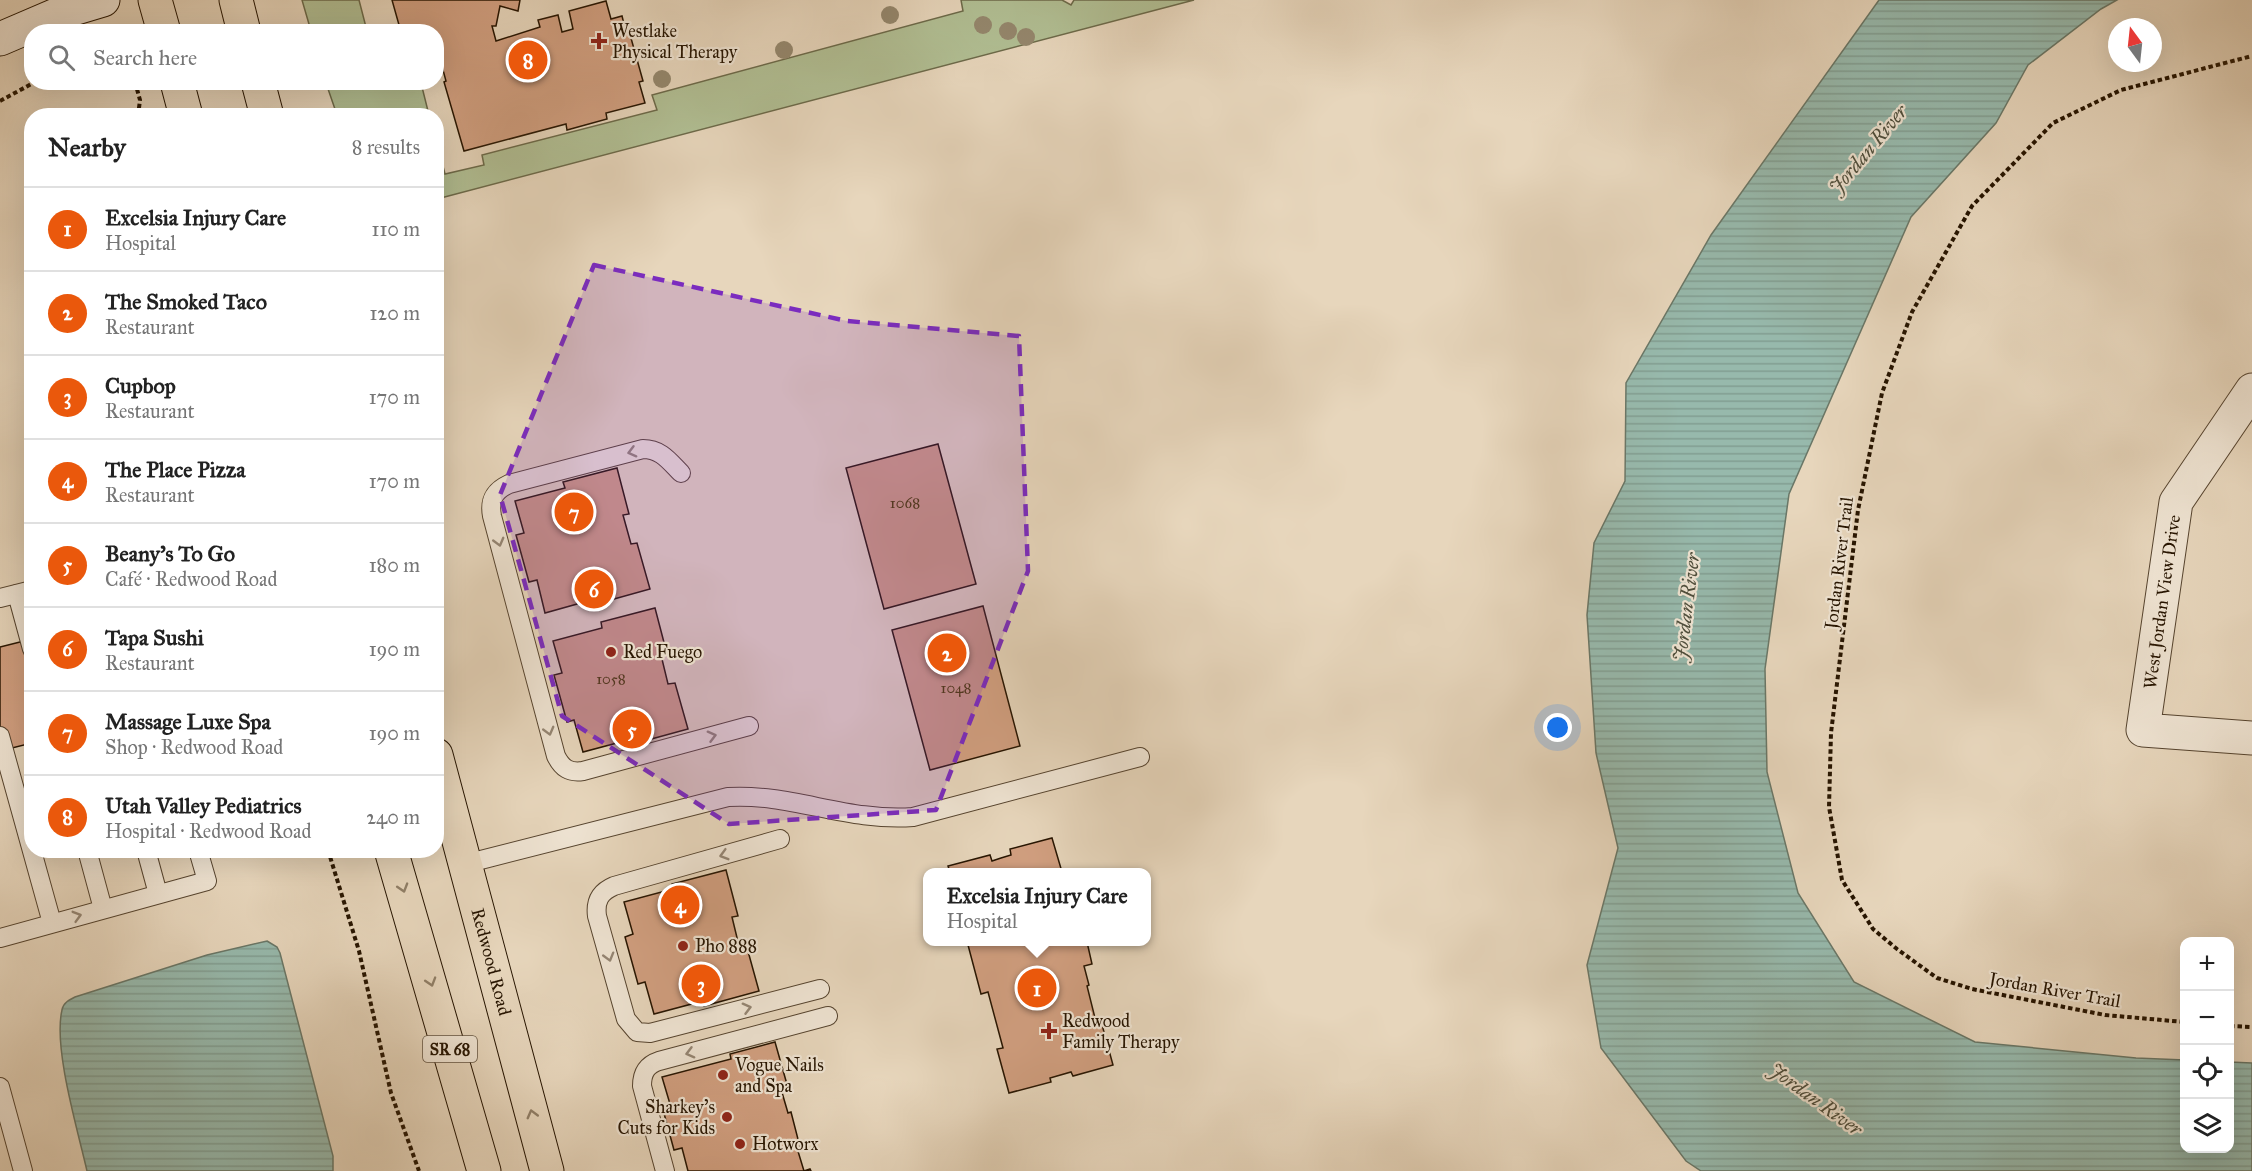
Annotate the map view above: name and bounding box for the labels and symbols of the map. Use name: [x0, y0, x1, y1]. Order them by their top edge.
north arrow: [2108, 18, 2162, 72]
place label: Westlake Physical Therapy: [612, 20, 738, 63]
marker: Westlake Physical Therapy: [590, 32, 608, 50]
pin: 8: [508, 38, 548, 82]
water label: Jordan River: [1823, 98, 1913, 199]
one-way arrow: [627, 445, 637, 458]
pin: 7: [554, 490, 594, 534]
house number: 1068: [890, 494, 920, 512]
street label: Jordan River Trail: [1820, 496, 1859, 632]
street label: West Jordan View Drive: [2139, 513, 2186, 691]
one-way arrow: [491, 537, 504, 547]
water label: Jordan River: [1667, 550, 1705, 664]
pin: 6: [574, 566, 614, 612]
pin: 2: [928, 630, 966, 676]
place label: Red Fuego: [623, 641, 702, 664]
marker: Red Fuego: [604, 645, 618, 659]
house number: 1058: [596, 670, 626, 688]
house number: 1048: [941, 679, 971, 697]
pin: 5: [612, 706, 652, 752]
your location: [1543, 713, 1572, 742]
one-way arrow: [541, 725, 554, 735]
one-way arrow: [706, 731, 717, 743]
one-way arrow: [719, 848, 730, 860]
pin: 4: [660, 882, 700, 928]
one-way arrow: [396, 883, 408, 893]
street label: Redwood Road: [466, 906, 516, 1018]
one-way arrow: [72, 911, 82, 924]
place label: Pho 888: [695, 935, 757, 957]
marker: Pho 888: [676, 939, 690, 953]
one-way arrow: [602, 951, 614, 962]
pin: 3: [682, 962, 720, 1006]
pin: 1: [1018, 966, 1056, 1010]
street label: Jordan River Trail: [1985, 967, 2123, 1013]
one-way arrow: [424, 977, 436, 987]
one-way arrow: [741, 1003, 752, 1015]
place label: Redwood Family Therapy: [1062, 1010, 1180, 1053]
marker: Redwood Family Therapy: [1040, 1022, 1058, 1040]
road number: SR 68: [423, 1036, 477, 1062]
one-way arrow: [685, 1045, 695, 1058]
place label: Vogue Nails and Spa: [734, 1054, 824, 1097]
water label: Jordan River: [1764, 1057, 1868, 1142]
marker: Vogue Nails and Spa: [716, 1068, 730, 1082]
place label: Sharkey's Cuts for Kids: [617, 1096, 715, 1139]
one-way arrow: [527, 1110, 540, 1120]
marker: Sharkey's Cuts for Kids: [720, 1110, 734, 1124]
place label: Hotworx: [752, 1133, 819, 1155]
marker: Hotworx: [733, 1137, 747, 1151]

